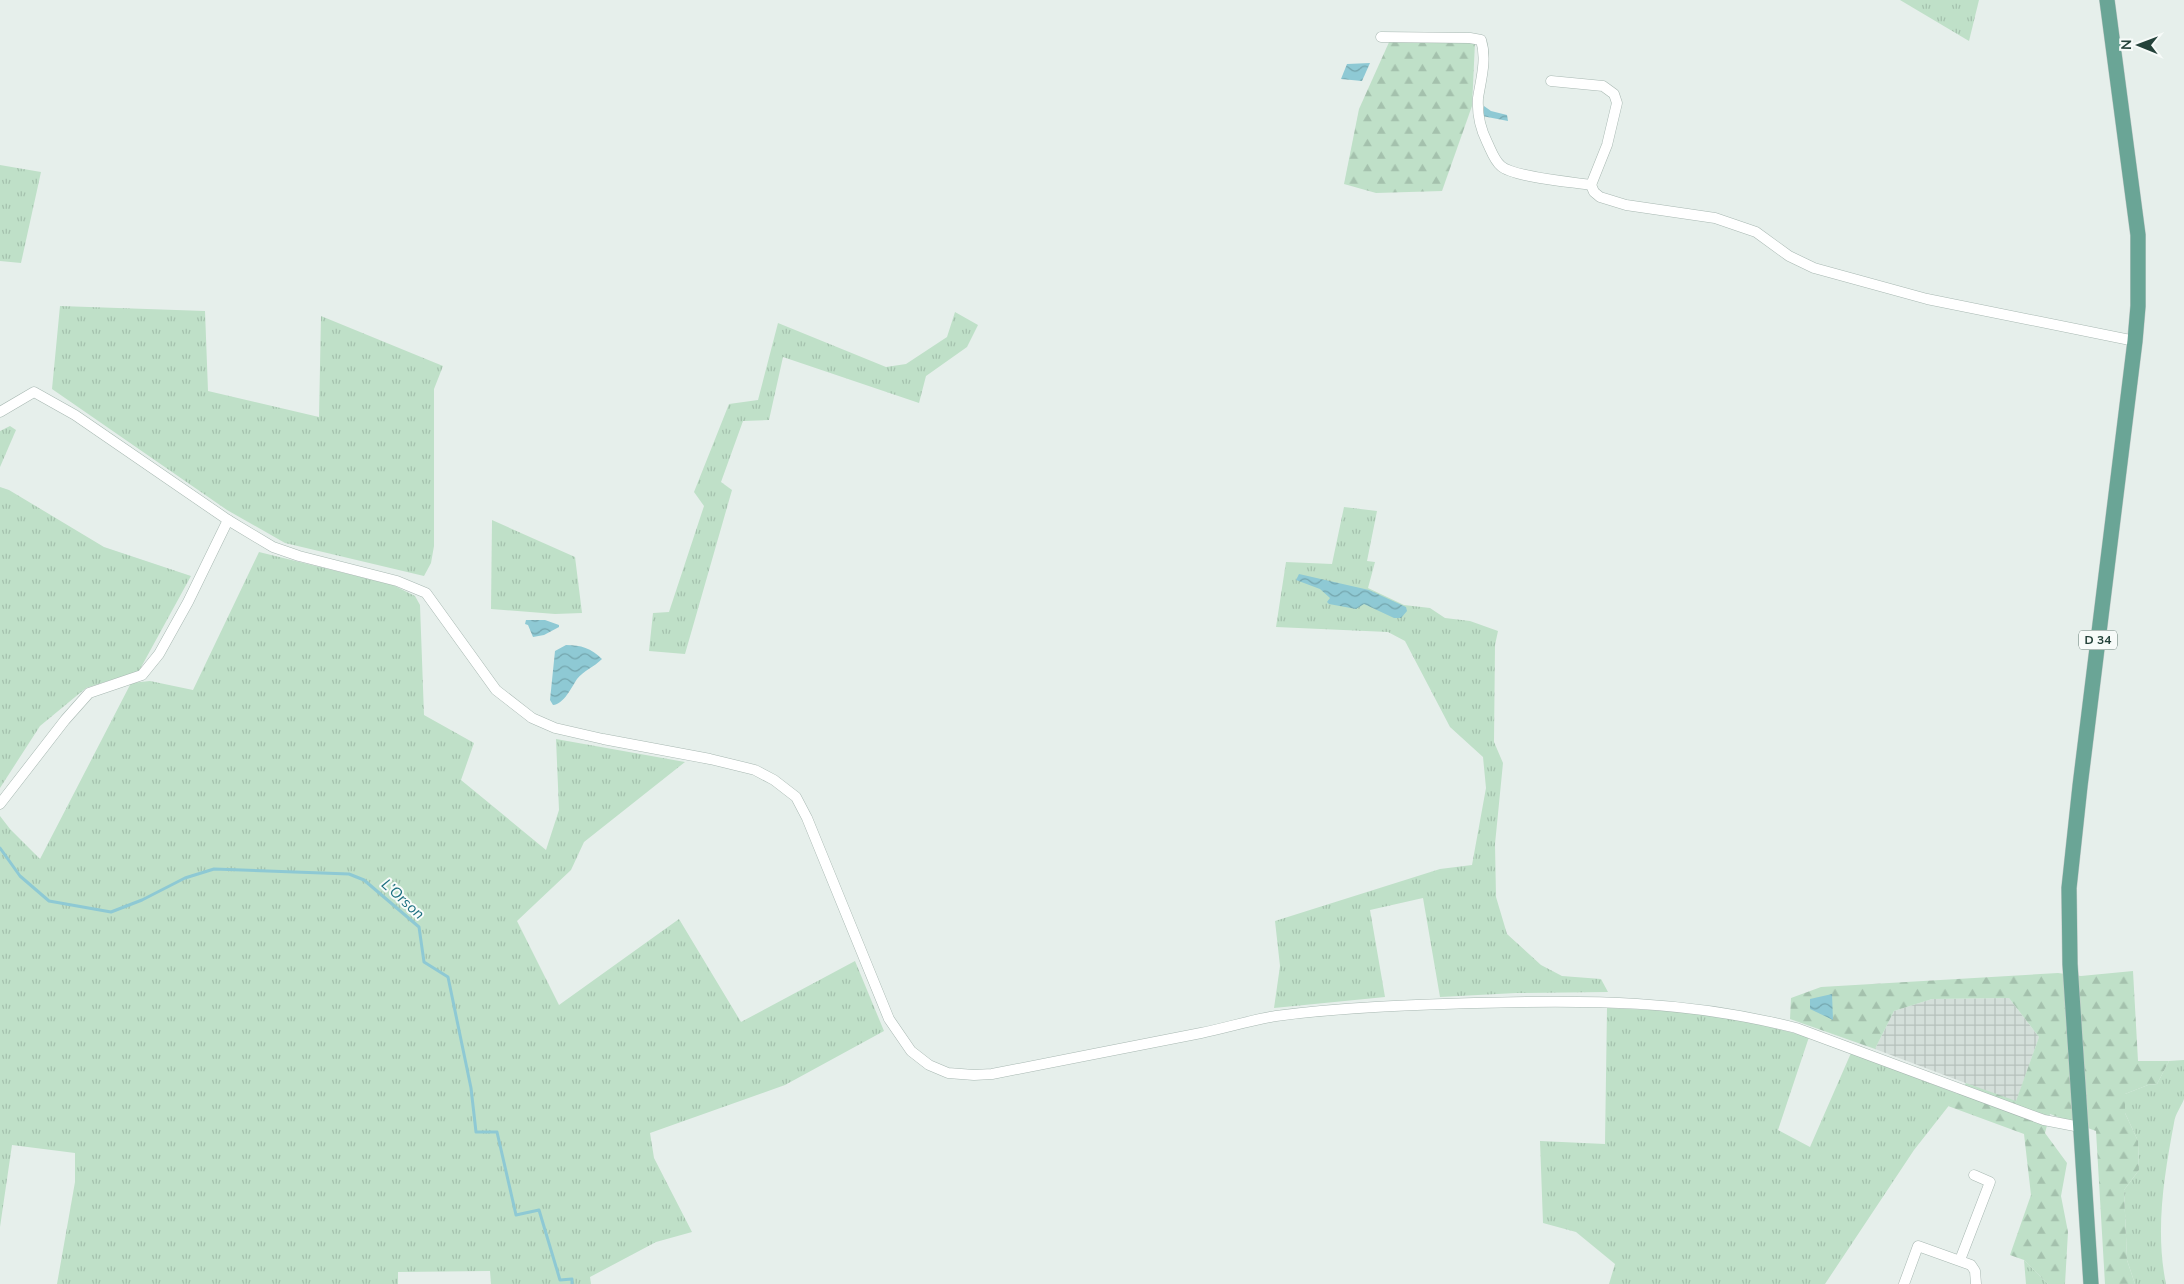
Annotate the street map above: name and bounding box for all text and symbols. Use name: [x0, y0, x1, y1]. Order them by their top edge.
north arrow: [2114, 20, 2164, 70]
text: N: [2117, 39, 2136, 50]
road number: D 34: [2079, 630, 2117, 650]
water label: L’Orson: [377, 874, 429, 924]

